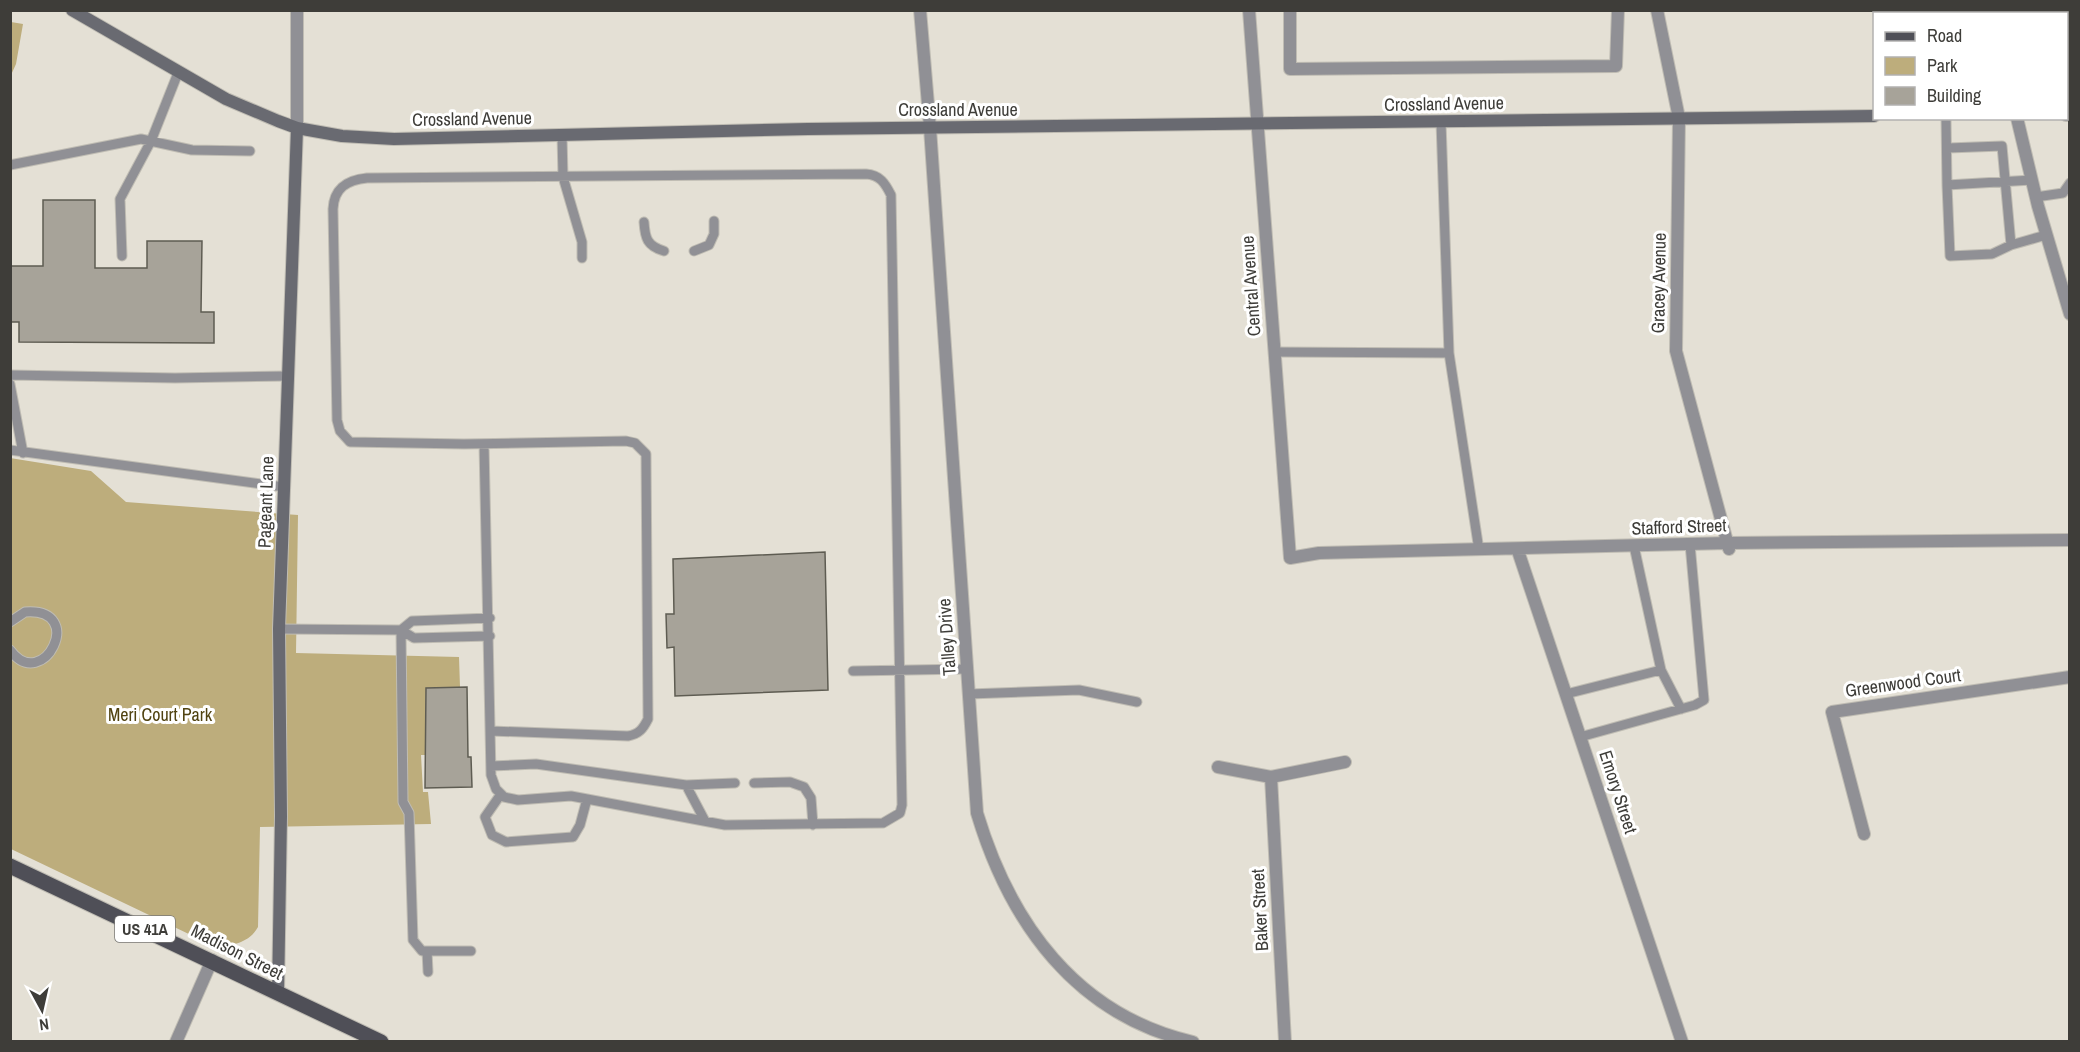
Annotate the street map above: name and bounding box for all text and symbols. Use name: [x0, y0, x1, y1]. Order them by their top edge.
legend: [1873, 12, 2068, 120]
text: Road: [1927, 23, 1962, 48]
text: Park: [1927, 53, 1958, 78]
text: Building: [1927, 83, 1982, 108]
street label: Crossland Avenue: [1384, 90, 1504, 117]
street label: Crossland Avenue: [898, 97, 1018, 122]
street label: Crossland Avenue: [412, 105, 532, 132]
street label: Gracey Avenue: [1645, 232, 1672, 334]
street label: Central Avenue: [1235, 235, 1266, 337]
street label: Pageant Lane: [251, 456, 280, 548]
street label: Stafford Street: [1631, 512, 1727, 541]
street label: Talley Drive: [931, 598, 962, 677]
street label: Greenwood Court: [1844, 662, 1962, 703]
park label: Meri Court Park: [108, 702, 213, 727]
street label: Emory Street: [1593, 747, 1644, 837]
street label: Baker Street: [1245, 868, 1274, 952]
road number: US 41A: [115, 916, 175, 942]
street label: Madison Street: [187, 918, 288, 985]
north arrow: [12, 980, 72, 1040]
text: N: [38, 1013, 50, 1036]

